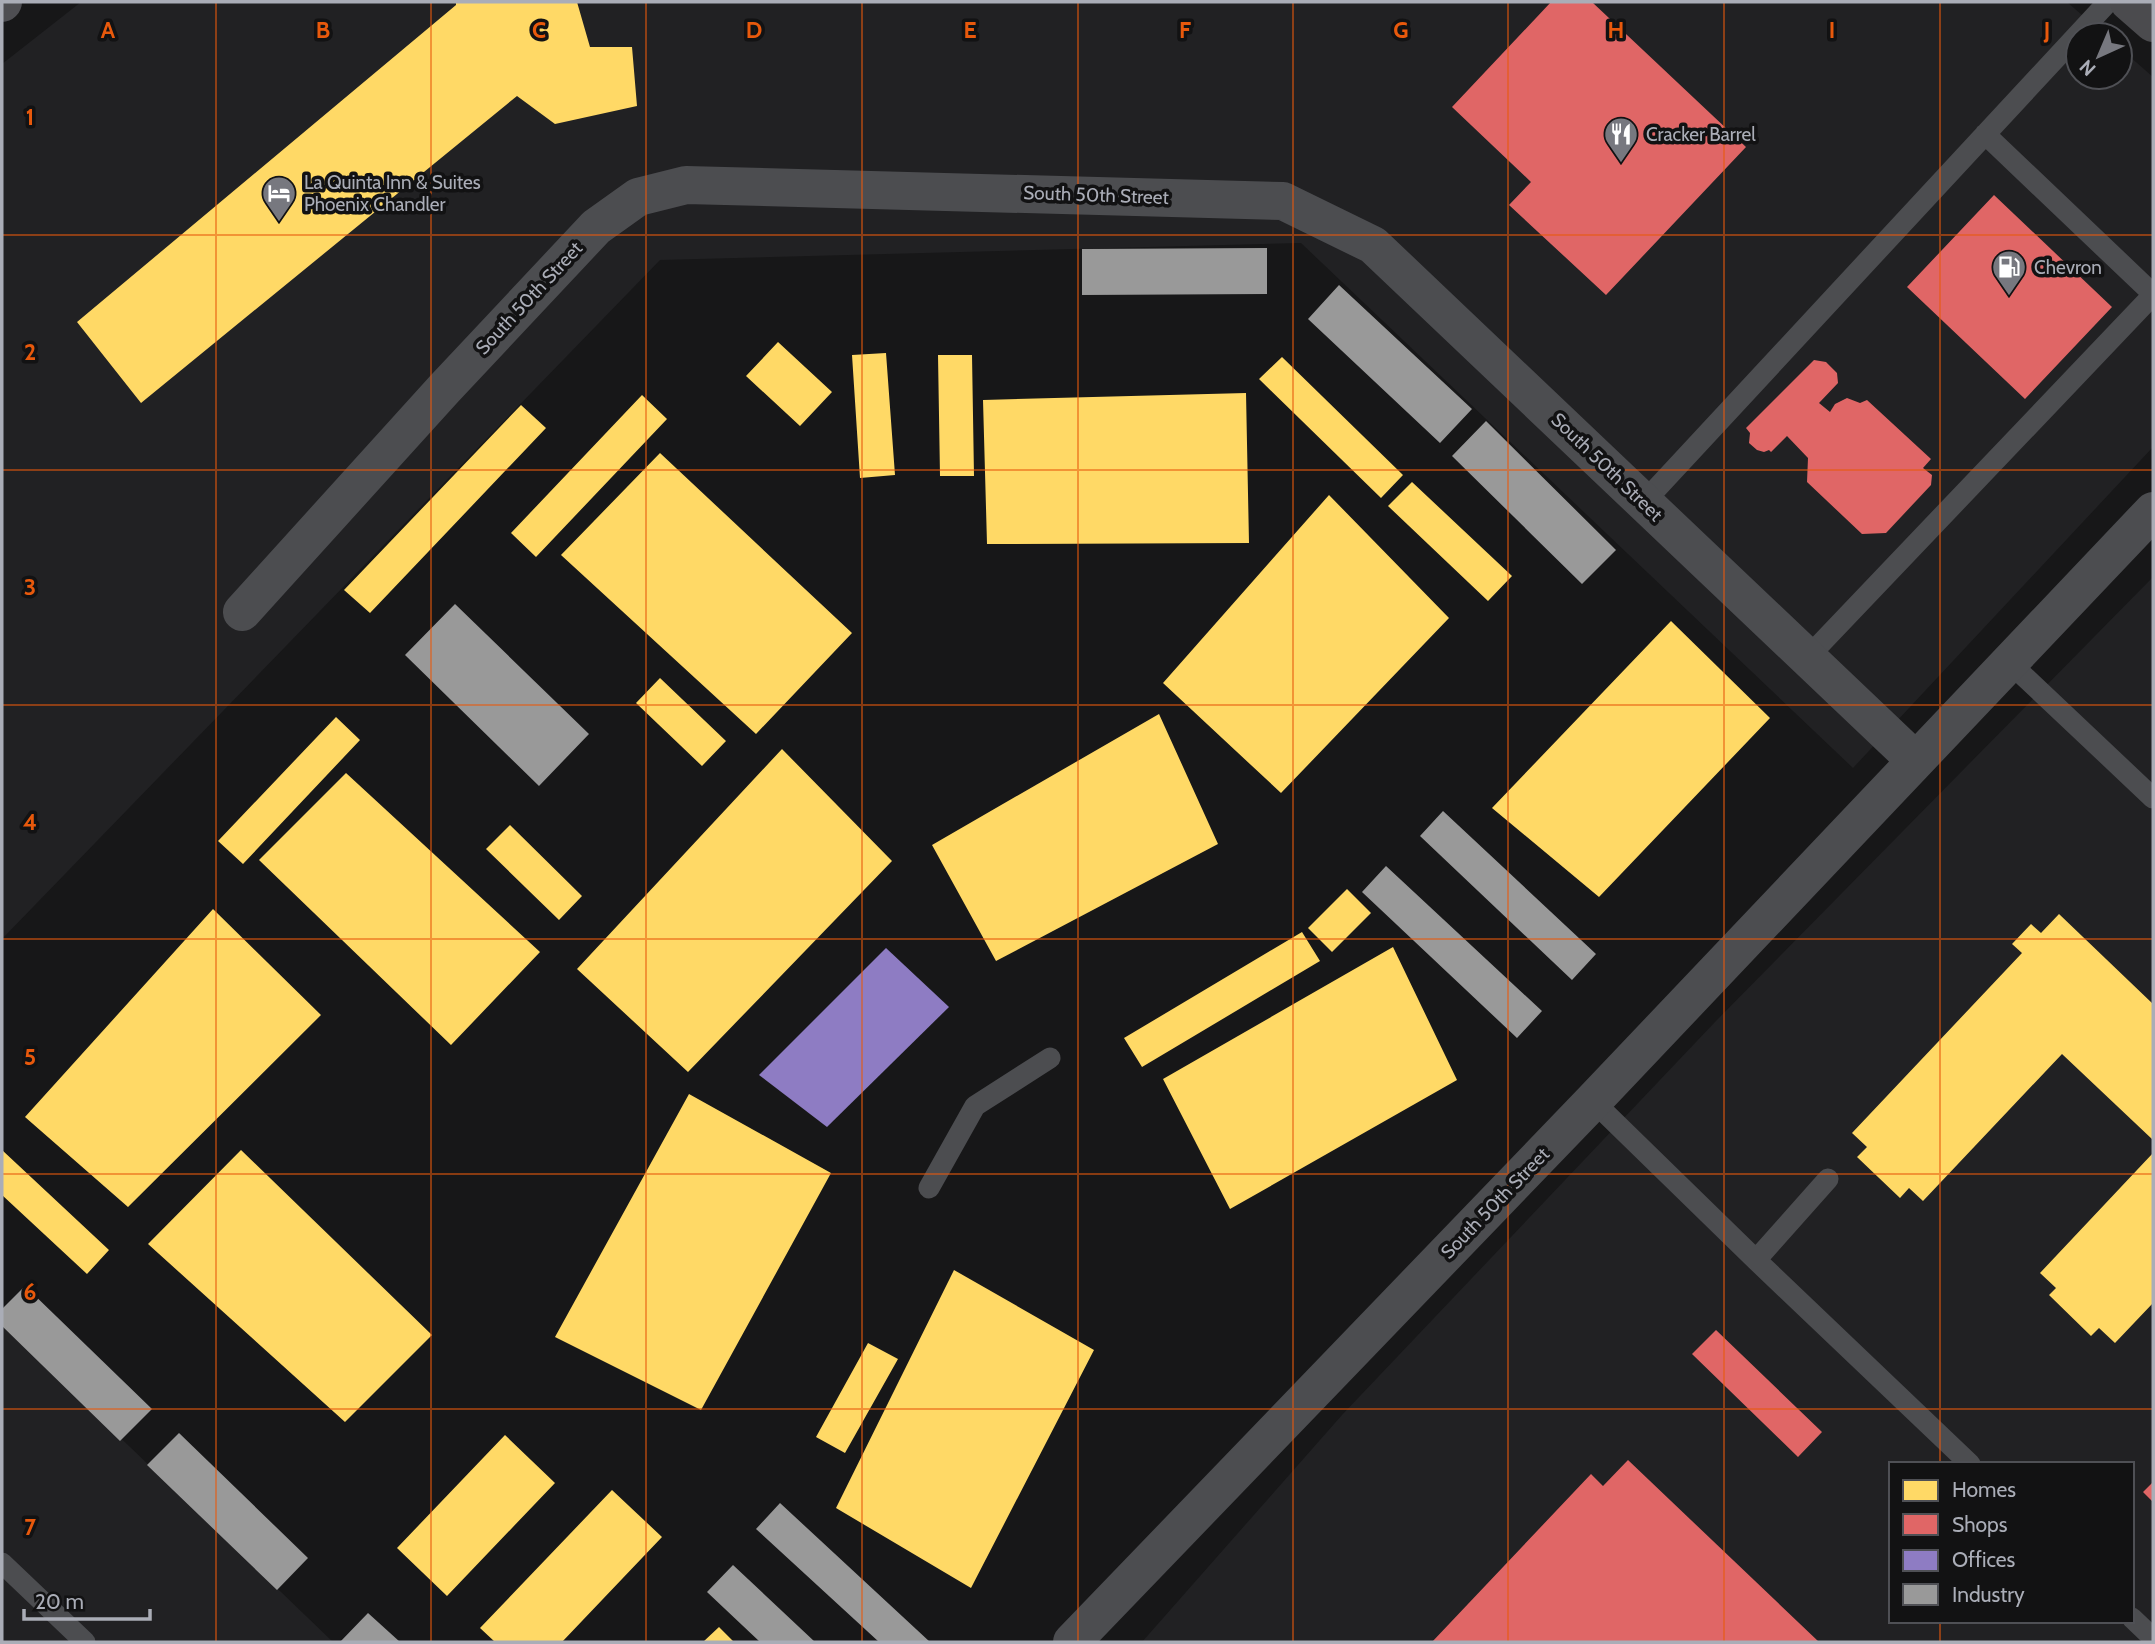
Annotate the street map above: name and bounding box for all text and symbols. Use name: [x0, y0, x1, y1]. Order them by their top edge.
text: A: [101, 16, 116, 44]
text: B: [316, 16, 330, 44]
text: C: [532, 16, 546, 44]
text: D: [746, 16, 762, 44]
text: E: [963, 16, 977, 44]
text: F: [1179, 16, 1191, 44]
text: G: [1393, 16, 1409, 44]
text: H: [1608, 16, 1624, 44]
text: I: [1829, 16, 1835, 44]
text: J: [2043, 16, 2050, 44]
north arrow: [2064, 21, 2134, 91]
text: N: [2075, 55, 2100, 81]
text: 1: [26, 103, 34, 131]
restaurant icon: Cracker Barrel: [1602, 115, 1640, 164]
place label: Cracker Barrel: [1646, 123, 1756, 146]
place label: La Quinta Inn & Suites Phoenix Chandler: [304, 171, 481, 216]
hotel icon: La Quinta Inn & Suites Phoenix Chandler: [260, 174, 298, 223]
street label: South 50th Street: [1023, 181, 1170, 209]
street label: South 50th Street: [471, 236, 588, 359]
fuel station icon: Chevron: [1990, 248, 2028, 297]
place label: Chevron: [2034, 256, 2102, 279]
text: 2: [24, 338, 36, 366]
street label: South 50th Street: [1547, 408, 1668, 526]
text: 3: [24, 573, 36, 601]
text: 4: [23, 808, 37, 836]
text: 5: [24, 1043, 36, 1071]
street label: South 50th Street: [1436, 1142, 1554, 1263]
text: 6: [24, 1278, 36, 1306]
legend: [1889, 1462, 2134, 1623]
text: Homes: [1952, 1477, 2016, 1502]
text: Shops: [1952, 1512, 2008, 1537]
text: 7: [24, 1513, 36, 1541]
text: Offices: [1952, 1547, 2016, 1572]
scale bar: [24, 1578, 150, 1622]
text: Industry: [1952, 1582, 2025, 1607]
text: 20 m: [35, 1589, 84, 1614]

